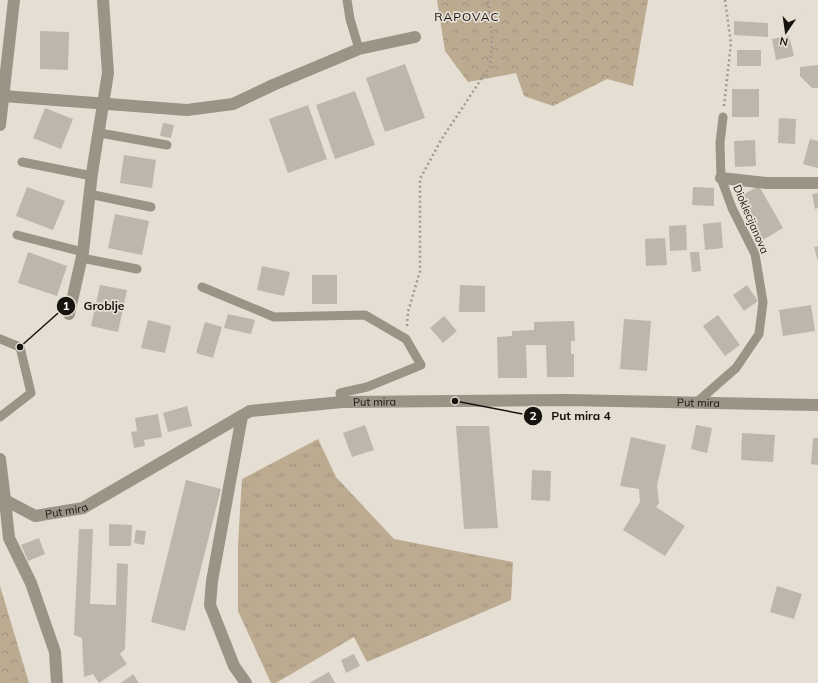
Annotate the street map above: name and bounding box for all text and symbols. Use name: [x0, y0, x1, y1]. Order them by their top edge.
district label: RAPOVAC: [434, 9, 500, 24]
north arrow: [766, 12, 806, 52]
text: N: [778, 34, 789, 49]
street label: Dioklecijanova: [730, 182, 772, 256]
callout: Groblje: [56, 294, 132, 318]
text: 1: [62, 298, 70, 313]
text: Groblje: [84, 298, 125, 313]
street label: Put mira: [353, 395, 396, 409]
street label: Put mira: [677, 395, 720, 410]
callout: Put mira 4: [523, 404, 618, 428]
text: 2: [529, 408, 537, 423]
text: Put mira 4: [551, 408, 611, 423]
street label: Put mira: [44, 500, 90, 521]

